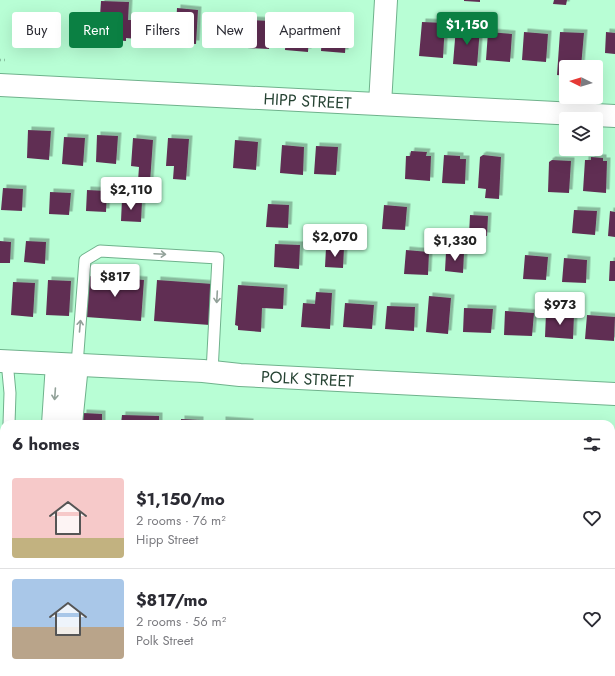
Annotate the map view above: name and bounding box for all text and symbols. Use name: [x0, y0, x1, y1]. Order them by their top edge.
chip: Buy: [12, 12, 61, 48]
chip: Rent: [69, 12, 123, 48]
chip: Filters: [131, 12, 194, 48]
chip: New: [202, 12, 257, 48]
chip: Apartment: [265, 12, 354, 48]
pin: $1,150: [434, 12, 500, 46]
text: $1,150: [446, 15, 488, 34]
north arrow: [559, 60, 603, 104]
map controls: [559, 60, 603, 156]
street label: HIPP STREET: [263, 87, 353, 115]
button: layers: [559, 112, 603, 156]
pin: $2,110: [98, 177, 164, 211]
text: $2,110: [110, 180, 152, 199]
pin: $2,070: [302, 224, 368, 258]
text: $2,070: [312, 227, 358, 246]
pin: $1,330: [422, 228, 488, 262]
text: $1,330: [433, 231, 477, 250]
one-way arrow: [153, 251, 166, 258]
pin: $817: [91, 264, 139, 298]
text: $817: [100, 267, 130, 286]
one-way arrow: [213, 290, 220, 303]
pin: $973: [536, 292, 584, 326]
text: $973: [544, 295, 576, 314]
one-way arrow: [76, 320, 83, 333]
street label: POLK STREET: [261, 365, 355, 393]
one-way arrow: [52, 387, 59, 400]
text: 6 homes: [12, 432, 80, 456]
icon: filters: [581, 433, 603, 455]
text: $1,150/mo: [136, 487, 225, 511]
icon: home: [44, 494, 92, 542]
icon: heart: [581, 507, 603, 529]
text: 2 rooms · 76 m²: [136, 511, 226, 530]
text: Hipp Street: [136, 530, 198, 549]
text: $817/mo: [136, 588, 208, 612]
icon: home: [44, 595, 92, 643]
icon: heart: [581, 608, 603, 630]
text: 2 rooms · 56 m²: [136, 612, 226, 631]
text: Polk Street: [136, 631, 193, 650]

